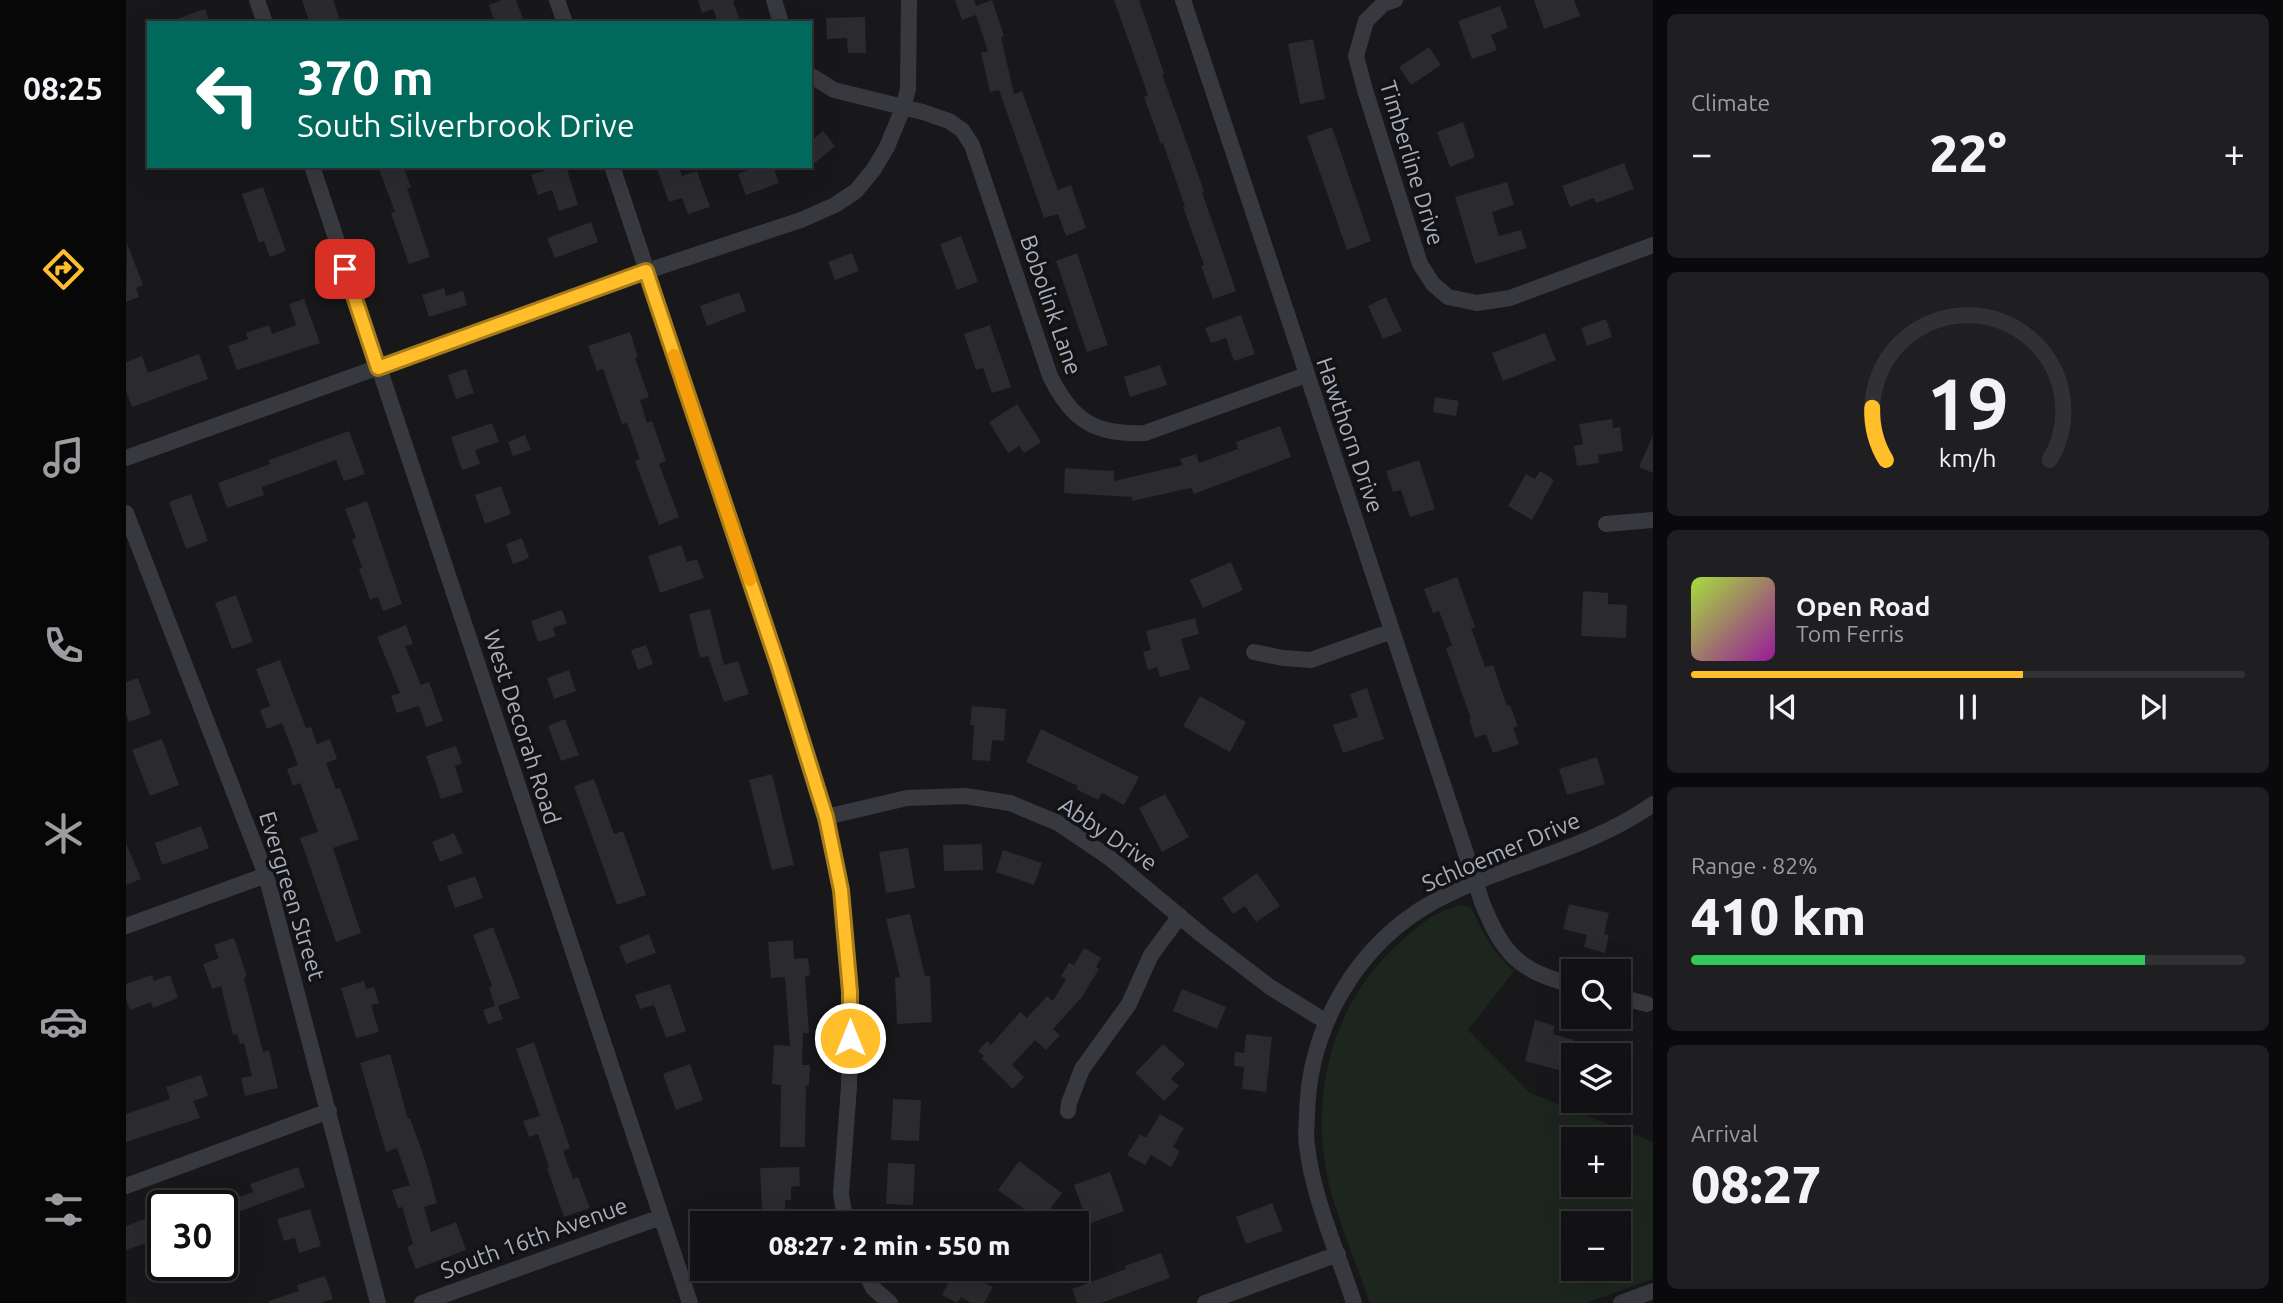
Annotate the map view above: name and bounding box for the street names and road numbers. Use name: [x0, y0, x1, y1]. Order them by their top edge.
street label: Timberline Drive: [1376, 78, 1449, 248]
street label: Bobolink Lane: [1016, 232, 1087, 378]
street label: Hawthorn Drive: [1312, 354, 1389, 516]
street label: West Decorah Road: [479, 627, 566, 827]
street label: Abby Drive: [1055, 792, 1162, 875]
street label: Schloemer Drive: [1418, 807, 1583, 896]
street label: Evergreen Street: [255, 808, 330, 983]
street label: South 16th Avenue: [437, 1192, 631, 1283]

